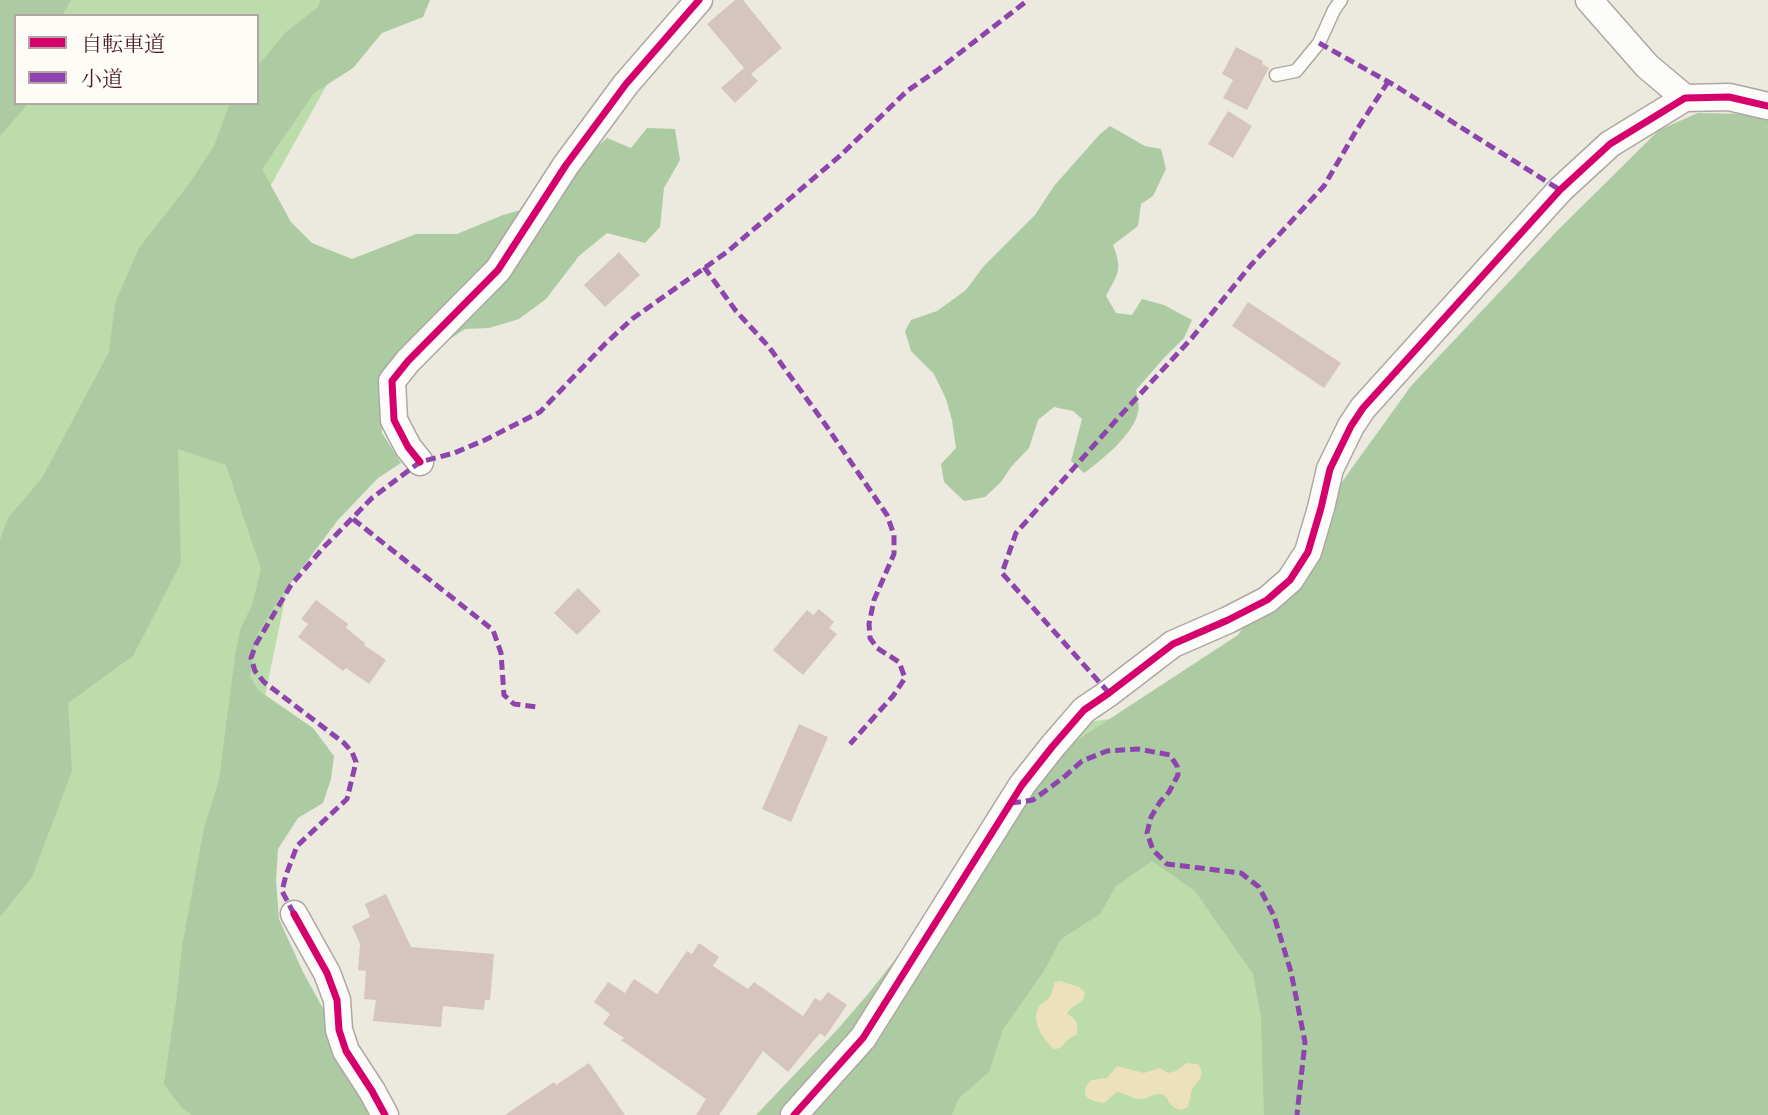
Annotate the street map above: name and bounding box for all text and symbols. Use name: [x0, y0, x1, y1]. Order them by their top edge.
legend: [14, 14, 259, 105]
text: 自転車道: [81, 32, 165, 58]
text: 小道: [81, 67, 123, 93]

